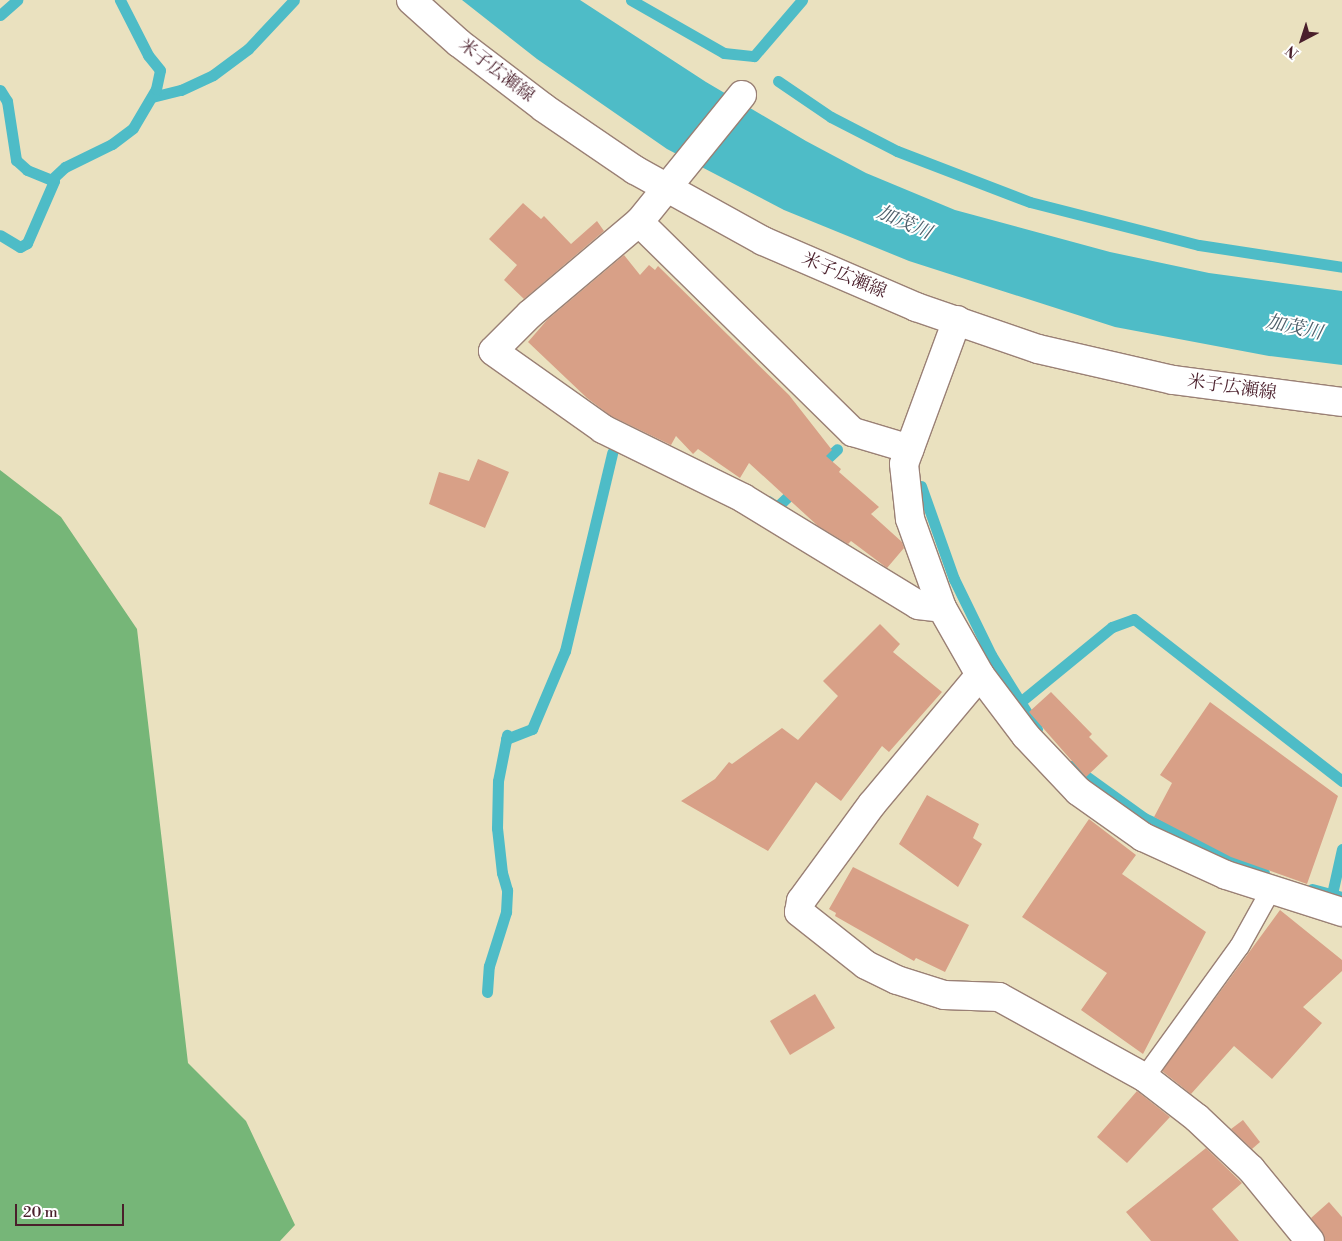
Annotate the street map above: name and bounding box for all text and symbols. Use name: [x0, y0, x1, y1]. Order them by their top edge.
north arrow: [1277, 15, 1327, 65]
street label: 米子広瀬線: [454, 35, 538, 107]
text: N: [1282, 41, 1302, 62]
water label: 加茂川: [873, 201, 935, 245]
street label: 米子広瀬線: [798, 248, 890, 304]
water label: 加茂川: [1264, 311, 1324, 345]
street label: 米子広瀬線: [1186, 371, 1278, 405]
scale bar: [18, 1194, 126, 1226]
text: 20 m: [23, 1203, 58, 1222]

